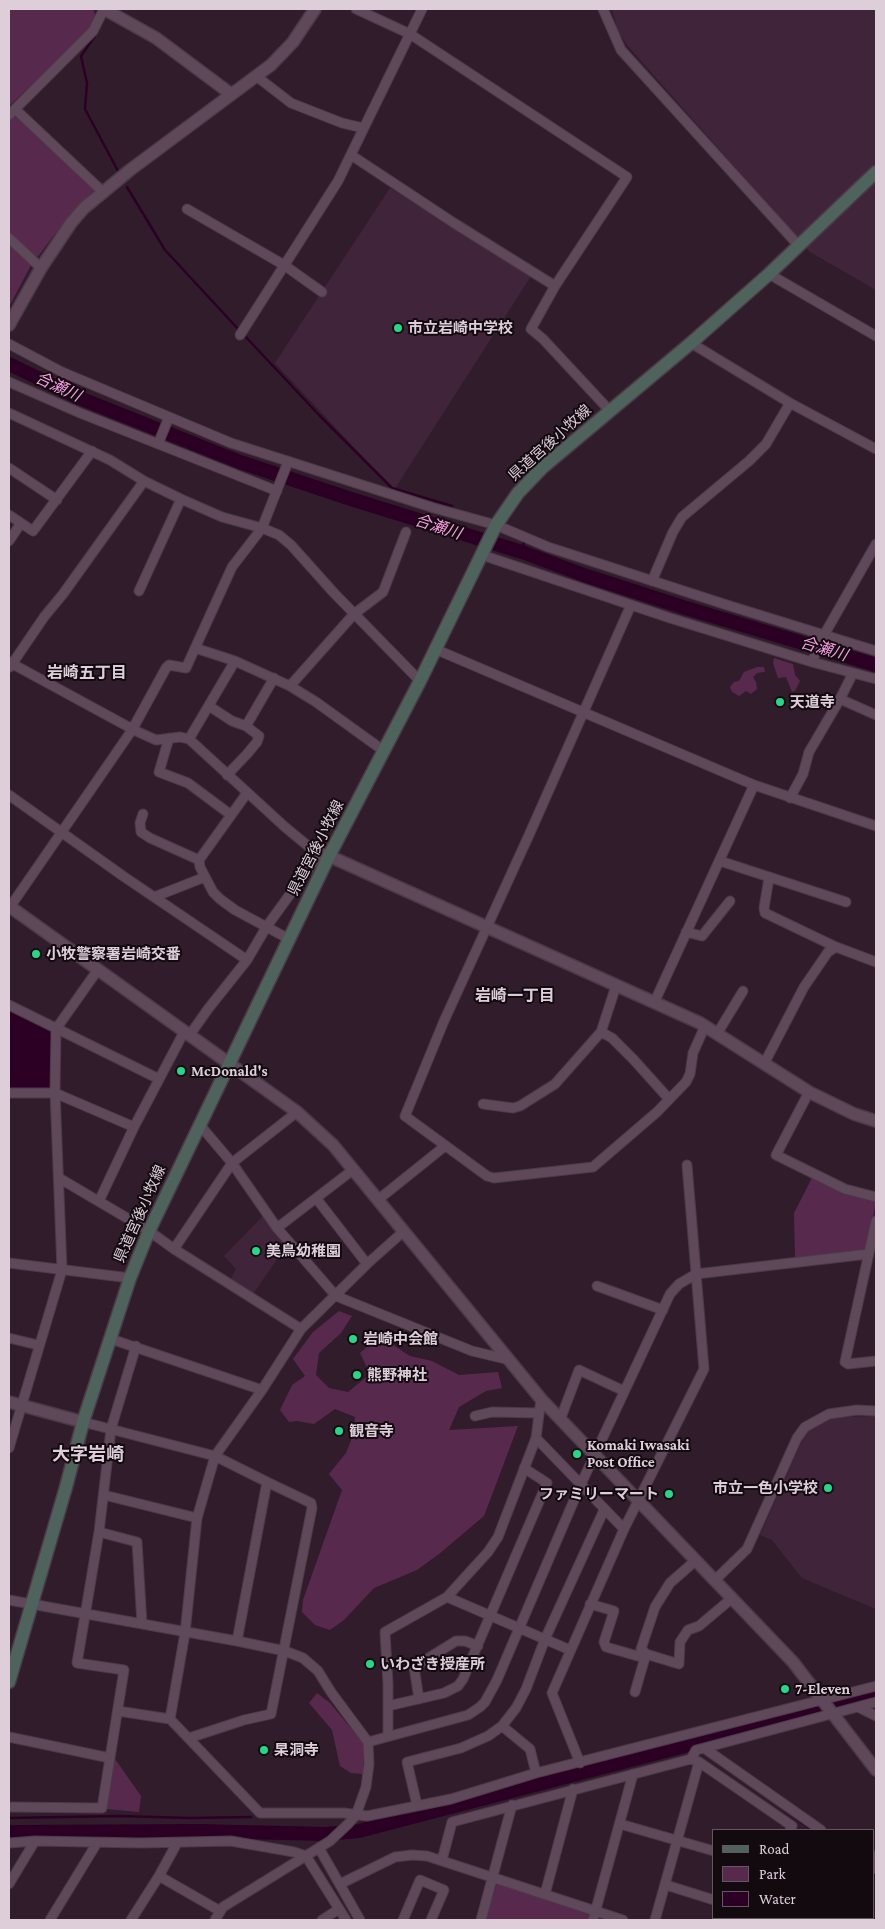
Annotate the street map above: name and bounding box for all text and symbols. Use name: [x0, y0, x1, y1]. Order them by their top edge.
place label: 市立岩崎中学校: [408, 319, 513, 337]
marker: 市立岩崎中学校: [392, 322, 404, 334]
water label: 合瀬川: [32, 368, 84, 406]
street label: 県道宮後小牧線: [505, 401, 595, 485]
water label: 合瀬川: [412, 510, 464, 544]
water label: 合瀬川: [798, 633, 850, 665]
district label: 岩崎五丁目: [47, 663, 127, 683]
place label: 天道寺: [790, 693, 835, 711]
marker: 天道寺: [774, 696, 786, 708]
street label: 県道宮後小牧線: [284, 797, 348, 899]
place label: 小牧警察署岩崎交番: [46, 945, 181, 963]
marker: 小牧警察署岩崎交番: [30, 948, 42, 960]
district label: 岩崎一丁目: [475, 986, 555, 1006]
place label: McDonald's: [191, 1062, 268, 1080]
marker: McDonald's: [175, 1065, 187, 1077]
street label: 県道宮後小牧線: [110, 1162, 170, 1266]
place label: 美鳥幼稚園: [266, 1242, 341, 1260]
marker: 美鳥幼稚園: [250, 1245, 262, 1257]
place label: 岩崎中会館: [363, 1330, 438, 1348]
marker: 岩崎中会館: [347, 1333, 359, 1345]
place label: 熊野神社: [367, 1366, 427, 1384]
marker: 熊野神社: [351, 1369, 363, 1381]
place label: 観音寺: [349, 1422, 394, 1440]
marker: 観音寺: [333, 1425, 345, 1437]
place label: Komaki Iwasaki Post Office: [587, 1436, 690, 1471]
district label: 大字岩崎: [52, 1443, 124, 1465]
marker: Komaki Iwasaki Post Office: [571, 1448, 583, 1460]
place label: 市立一色小学校: [713, 1479, 818, 1497]
marker: 市立一色小学校: [822, 1482, 834, 1494]
place label: ファミリーマート: [539, 1485, 659, 1503]
marker: ファミリーマート: [663, 1488, 675, 1500]
place label: いわざき授産所: [380, 1655, 485, 1673]
marker: いわざき授産所: [364, 1658, 376, 1670]
place label: 7-Eleven: [795, 1680, 850, 1698]
marker: 7-Eleven: [779, 1683, 791, 1695]
place label: 杲洞寺: [274, 1741, 319, 1759]
marker: 杲洞寺: [258, 1744, 270, 1756]
legend: [712, 1829, 875, 1919]
text: Road: [759, 1841, 789, 1857]
text: Park: [759, 1866, 786, 1882]
text: Water: [759, 1891, 796, 1907]

